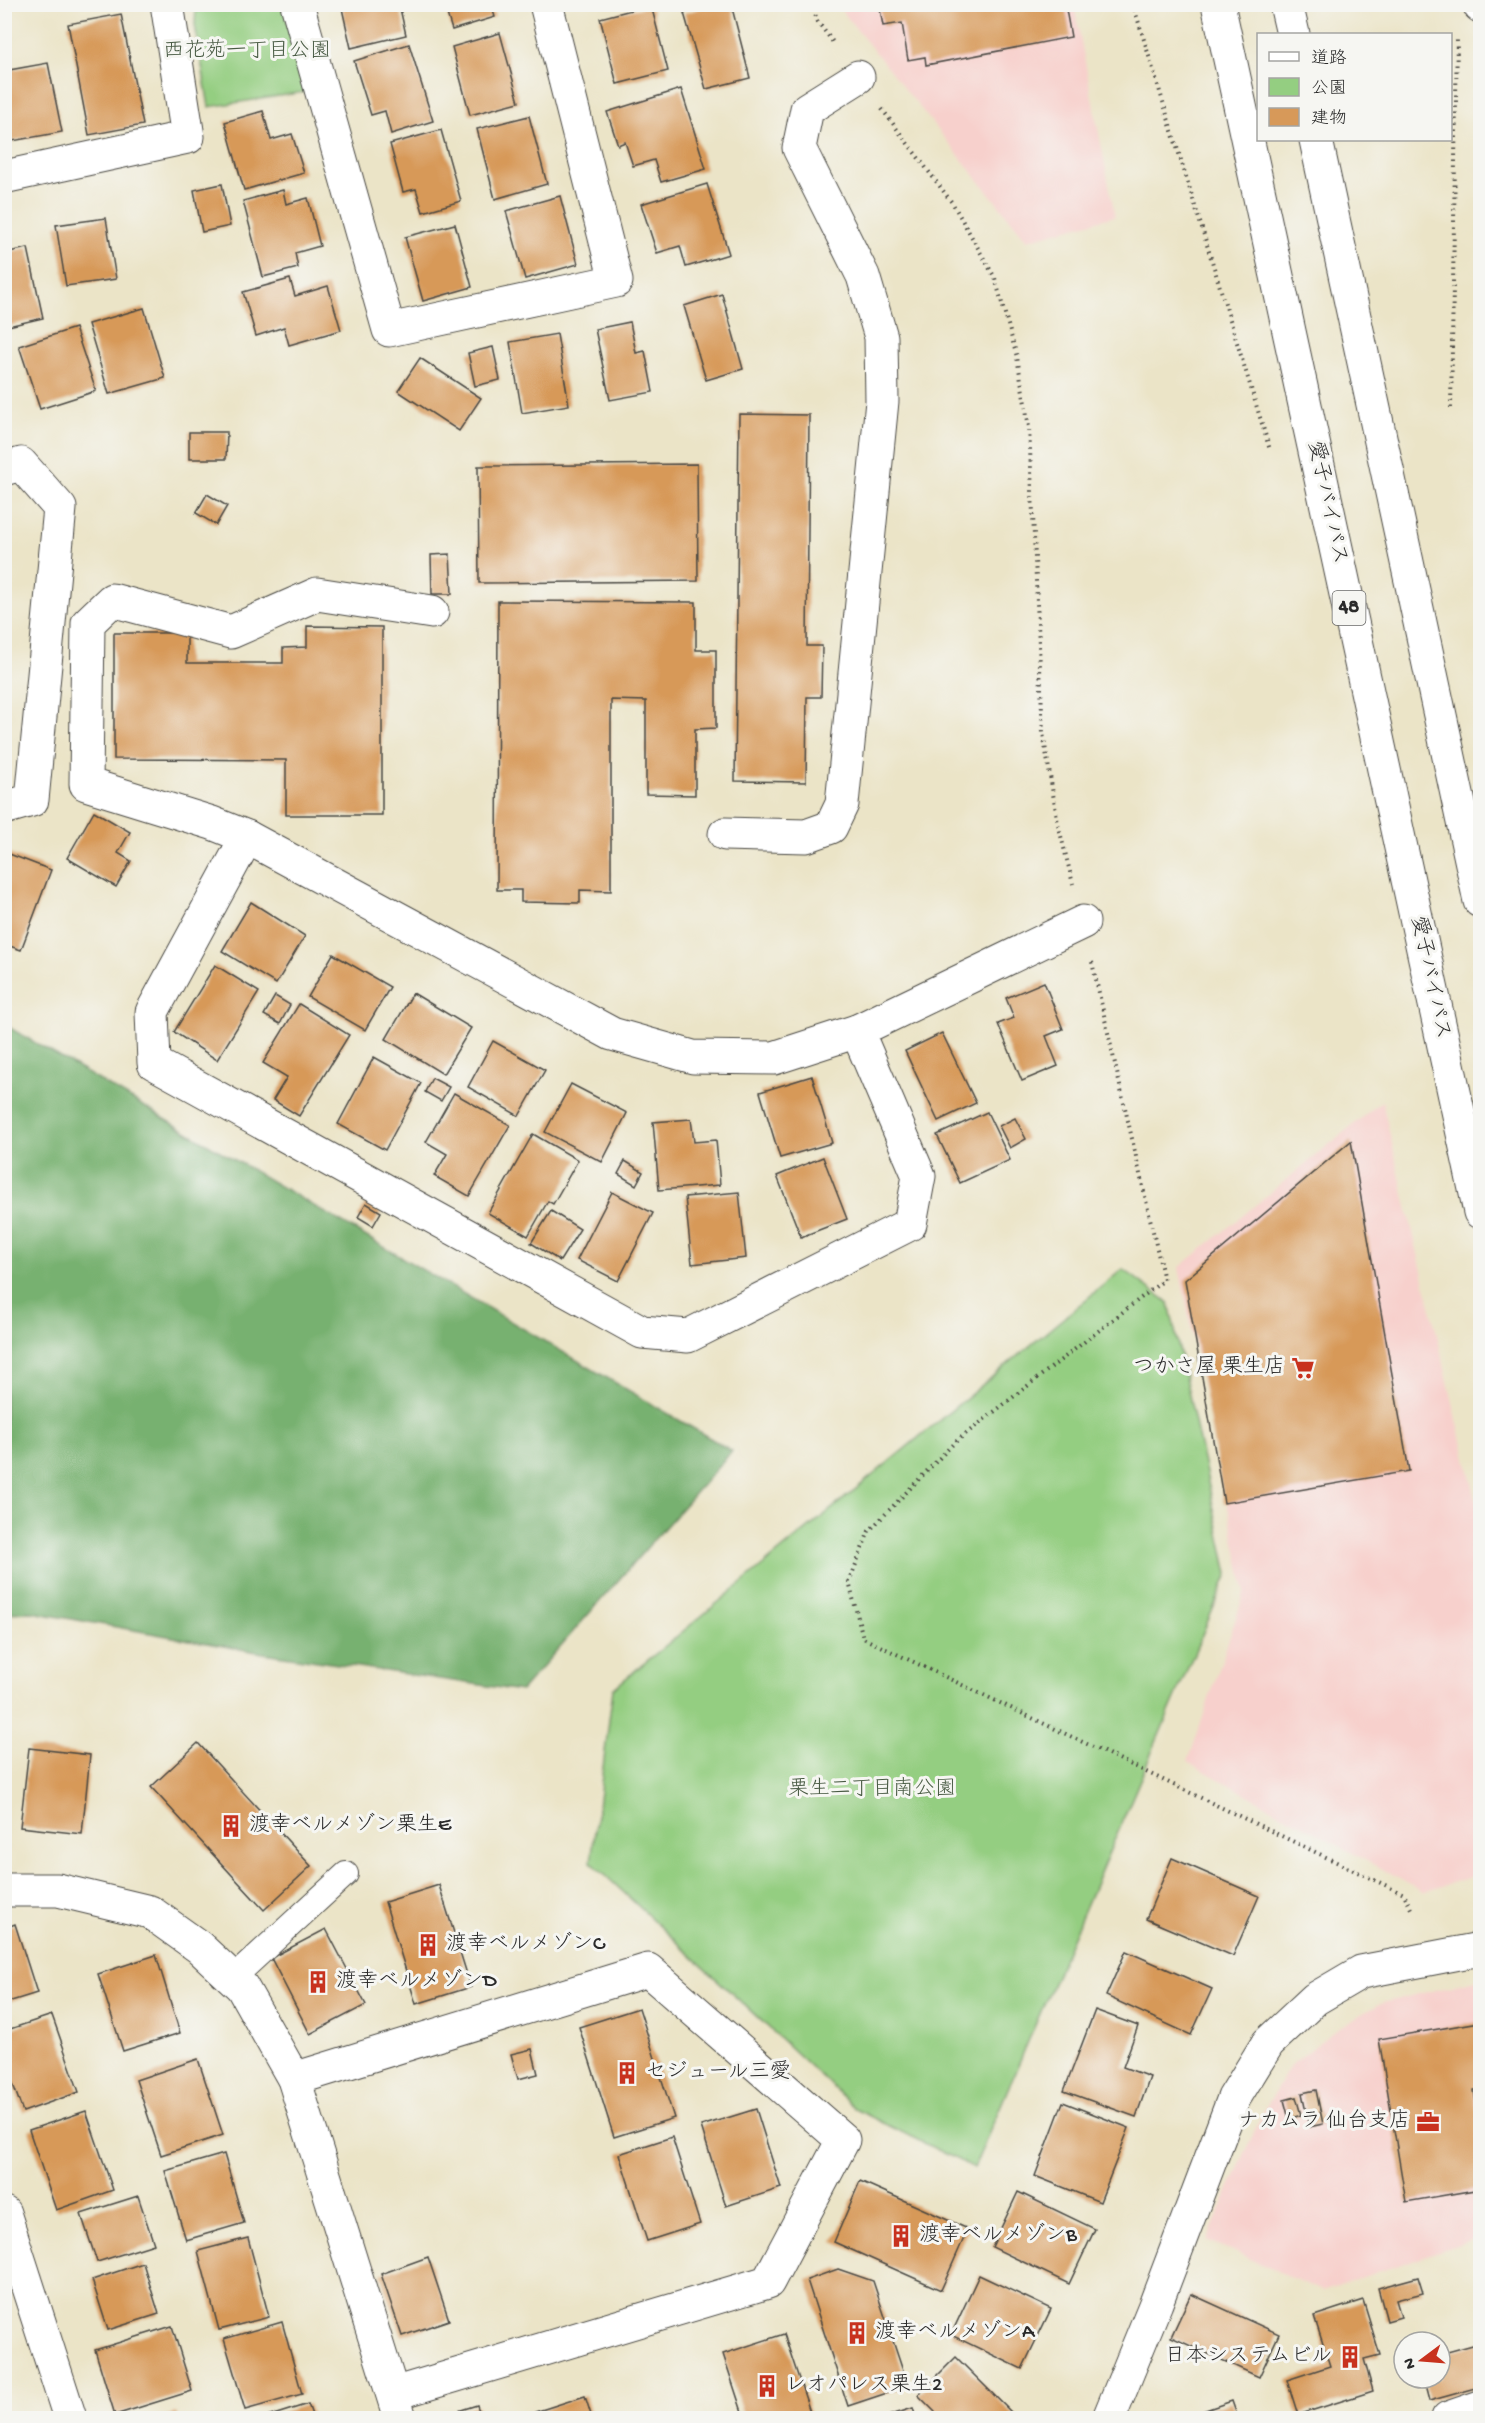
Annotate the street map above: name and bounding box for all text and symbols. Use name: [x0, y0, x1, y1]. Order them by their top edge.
legend: [1257, 33, 1452, 141]
park label: 西花苑一丁目公園: [163, 39, 331, 65]
text: 道路: [1311, 48, 1347, 70]
text: 公園: [1311, 79, 1347, 100]
text: 建物: [1311, 108, 1347, 130]
street label: 愛子バイパス: [1301, 439, 1353, 567]
road number: 48: [1332, 591, 1366, 625]
street label: 愛子バイパス: [1404, 914, 1456, 1042]
place label: つかさ屋 栗生店: [1133, 1354, 1285, 1381]
supermarket icon: つかさ屋 栗生店: [1290, 1355, 1316, 1381]
park label: 栗生二丁目南公園: [788, 1776, 956, 1803]
place label: 渡幸ベルメゾン栗生E: [249, 1812, 452, 1839]
building icon: 渡幸ベルメゾン栗生E: [218, 1813, 244, 1839]
place label: 渡幸ベルメゾンC: [446, 1931, 606, 1958]
building icon: 渡幸ベルメゾンC: [415, 1932, 441, 1958]
place label: 渡幸ベルメゾンD: [336, 1968, 497, 1995]
building icon: 渡幸ベルメゾンD: [305, 1969, 331, 1995]
place label: セジュール三愛: [645, 2059, 791, 2086]
building icon: セジュール三愛: [614, 2060, 640, 2086]
place label: ナカムラ 仙台支店: [1238, 2108, 1410, 2135]
office icon: ナカムラ 仙台支店: [1415, 2109, 1441, 2135]
place label: 渡幸ベルメゾンB: [919, 2222, 1078, 2249]
building icon: 渡幸ベルメゾンB: [888, 2223, 914, 2249]
place label: 渡幸ベルメゾンA: [875, 2319, 1036, 2346]
building icon: 渡幸ベルメゾンA: [844, 2320, 870, 2346]
north arrow: [1392, 2330, 1452, 2390]
place label: 日本システムビル: [1165, 2344, 1332, 2370]
building icon: 日本システムビル: [1337, 2344, 1363, 2370]
text: N: [1400, 2355, 1422, 2371]
building icon: レオパレス栗生2: [754, 2373, 780, 2399]
place label: レオパレス栗生2: [785, 2373, 942, 2399]

